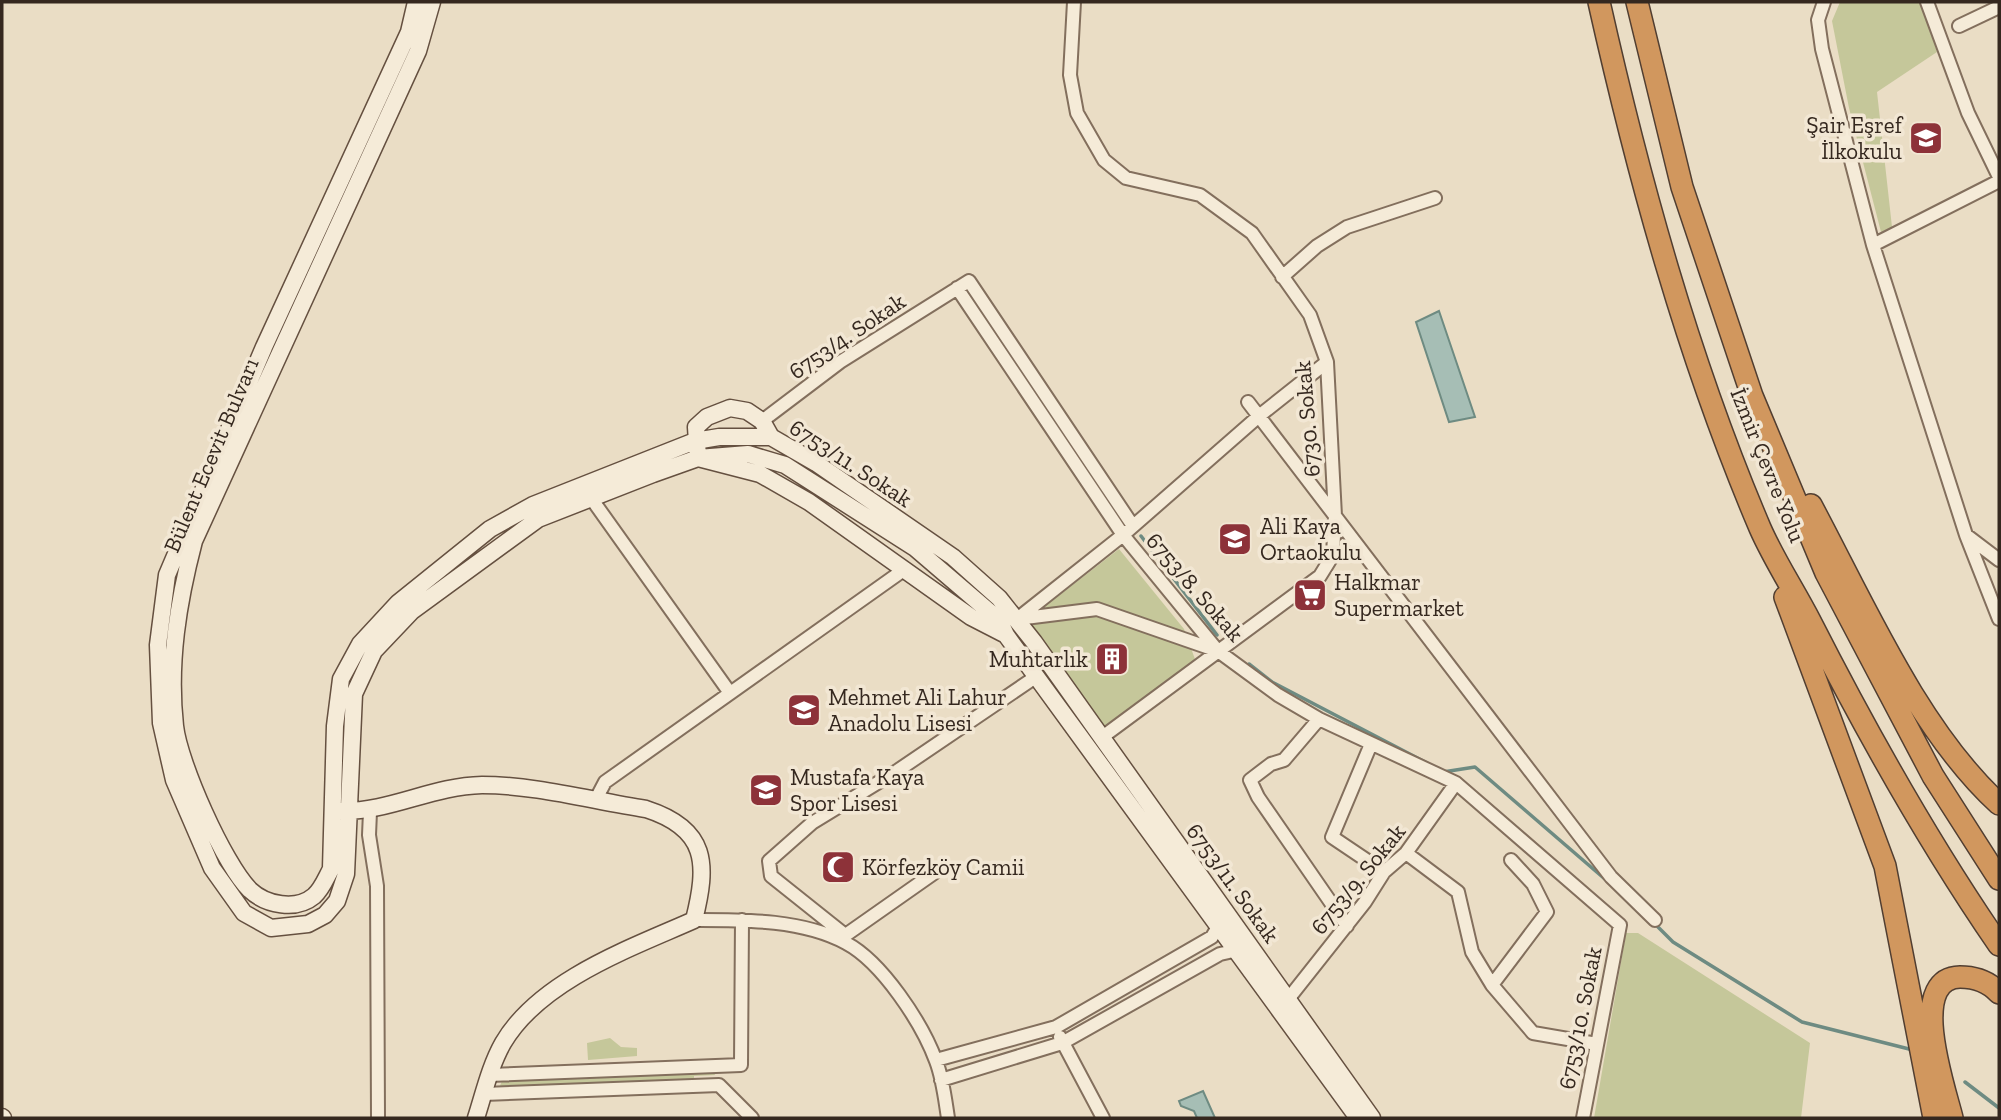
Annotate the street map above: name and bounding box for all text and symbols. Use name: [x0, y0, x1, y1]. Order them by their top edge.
place label: Şair Eşref İlkokulu: [1806, 111, 1904, 165]
school or university icon: Şair Eşref İlkokulu: [1907, 119, 1945, 157]
street label: 6753/4. Sokak: [783, 287, 911, 385]
street label: Bülent Ecevit Bulvarı: [157, 353, 265, 557]
street label: 6730. Sokak: [1288, 360, 1326, 478]
street label: İzmir Çevre Yolu: [1724, 384, 1812, 546]
street label: 6753/11. Sokak: [784, 413, 918, 513]
place label: Ali Kaya Ortaokulu: [1260, 512, 1362, 566]
school or university icon: Ali Kaya Ortaokulu: [1216, 520, 1254, 558]
street label: 6753/8. Sokak: [1140, 527, 1250, 647]
place label: Halkmar Supermarket: [1334, 568, 1464, 622]
supermarket icon: Halkmar Supermarket: [1291, 576, 1329, 614]
building icon: Muhtarlık: [1093, 640, 1131, 678]
place label: Muhtarlık: [989, 645, 1088, 673]
place label: Mehmet Ali Lahur Anadolu Lisesi: [828, 683, 1007, 737]
school or university icon: Mehmet Ali Lahur Anadolu Lisesi: [785, 691, 823, 729]
place label: Mustafa Kaya Spor Lisesi: [790, 763, 924, 817]
school or university icon: Mustafa Kaya Spor Lisesi: [747, 771, 785, 809]
street label: 6753/11. Sokak: [1180, 818, 1286, 948]
street label: 6753/9. Sokak: [1305, 818, 1411, 940]
mosque icon: Körfezköy Camii: [819, 848, 857, 886]
place label: Körfezköy Camii: [862, 853, 1025, 881]
street label: 6753/10. Sokak: [1552, 944, 1608, 1092]

